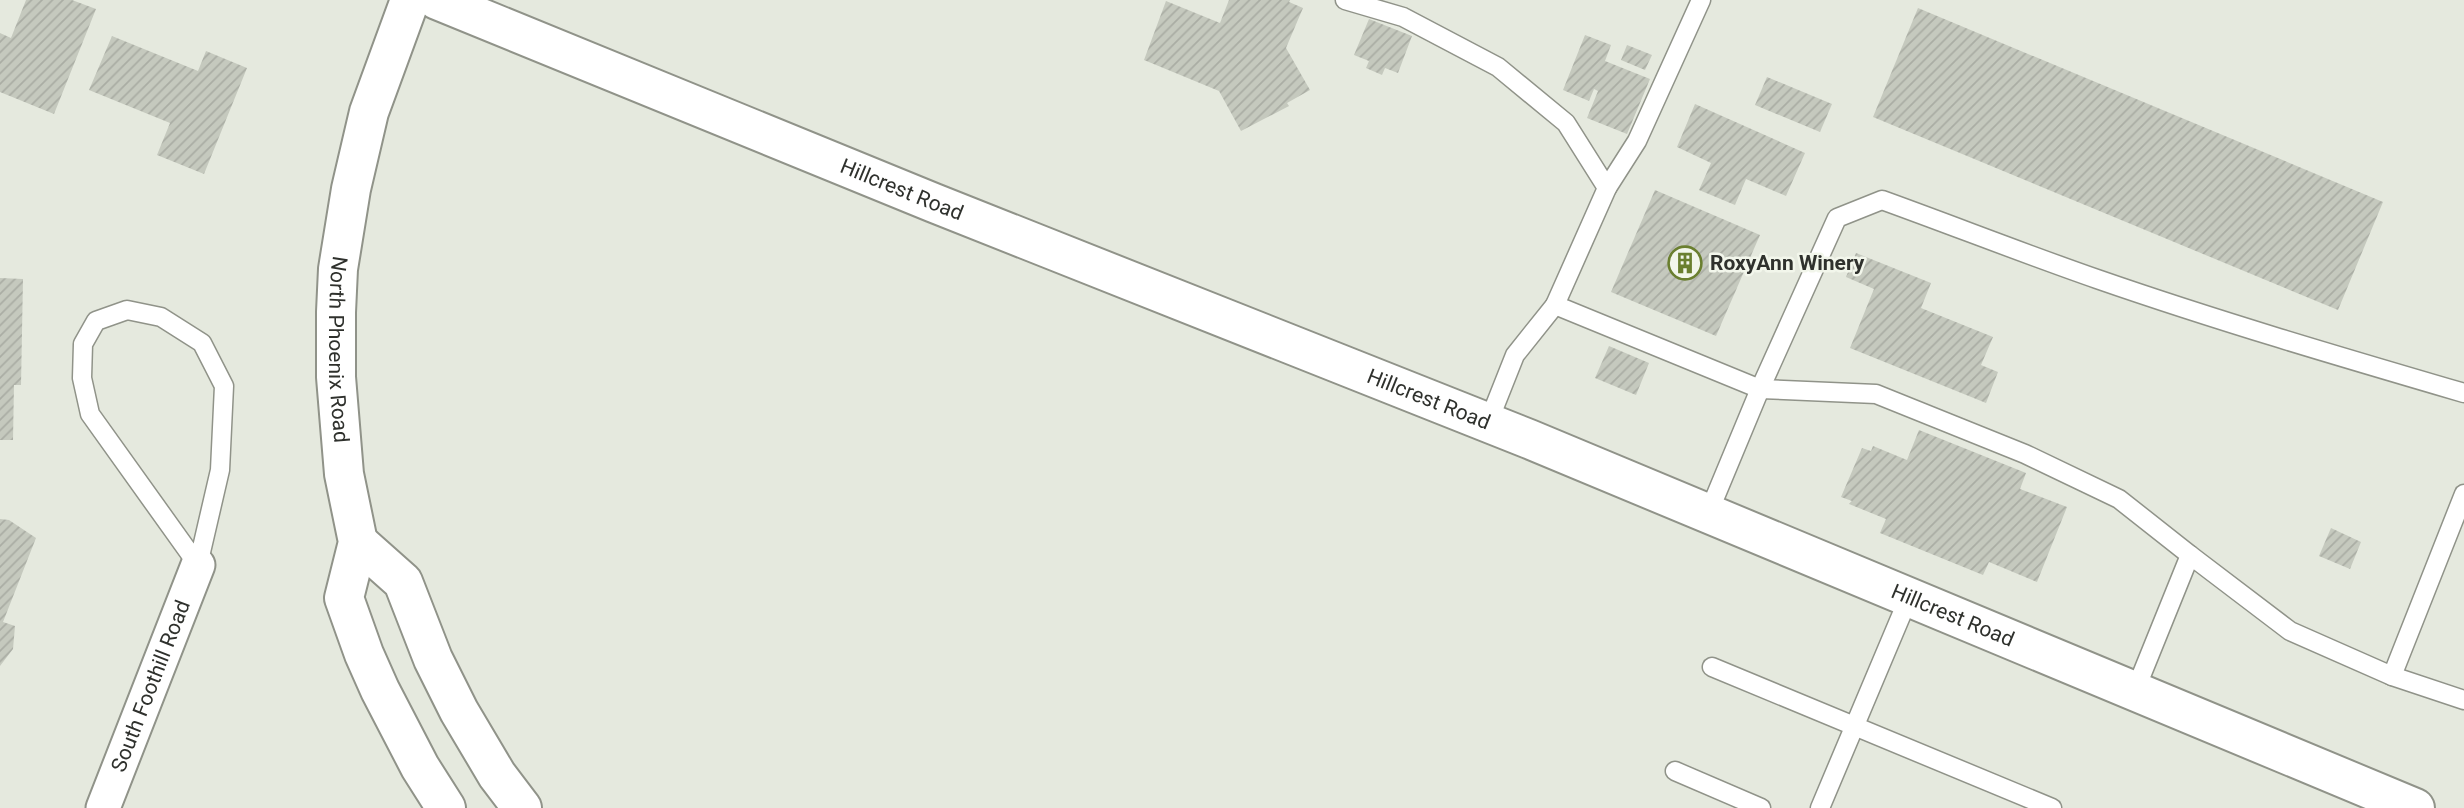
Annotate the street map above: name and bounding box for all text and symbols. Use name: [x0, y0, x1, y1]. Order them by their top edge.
street label: Hillcrest Road: [837, 154, 967, 225]
building icon: RoxyAnn Winery: [1666, 244, 1704, 282]
place label: RoxyAnn Winery: [1710, 251, 1865, 275]
street label: North Phoenix Road: [324, 254, 353, 444]
street label: Hillcrest Road: [1364, 364, 1494, 434]
street label: Hillcrest Road: [1888, 579, 2018, 652]
street label: South Foothill Road: [106, 597, 195, 775]

